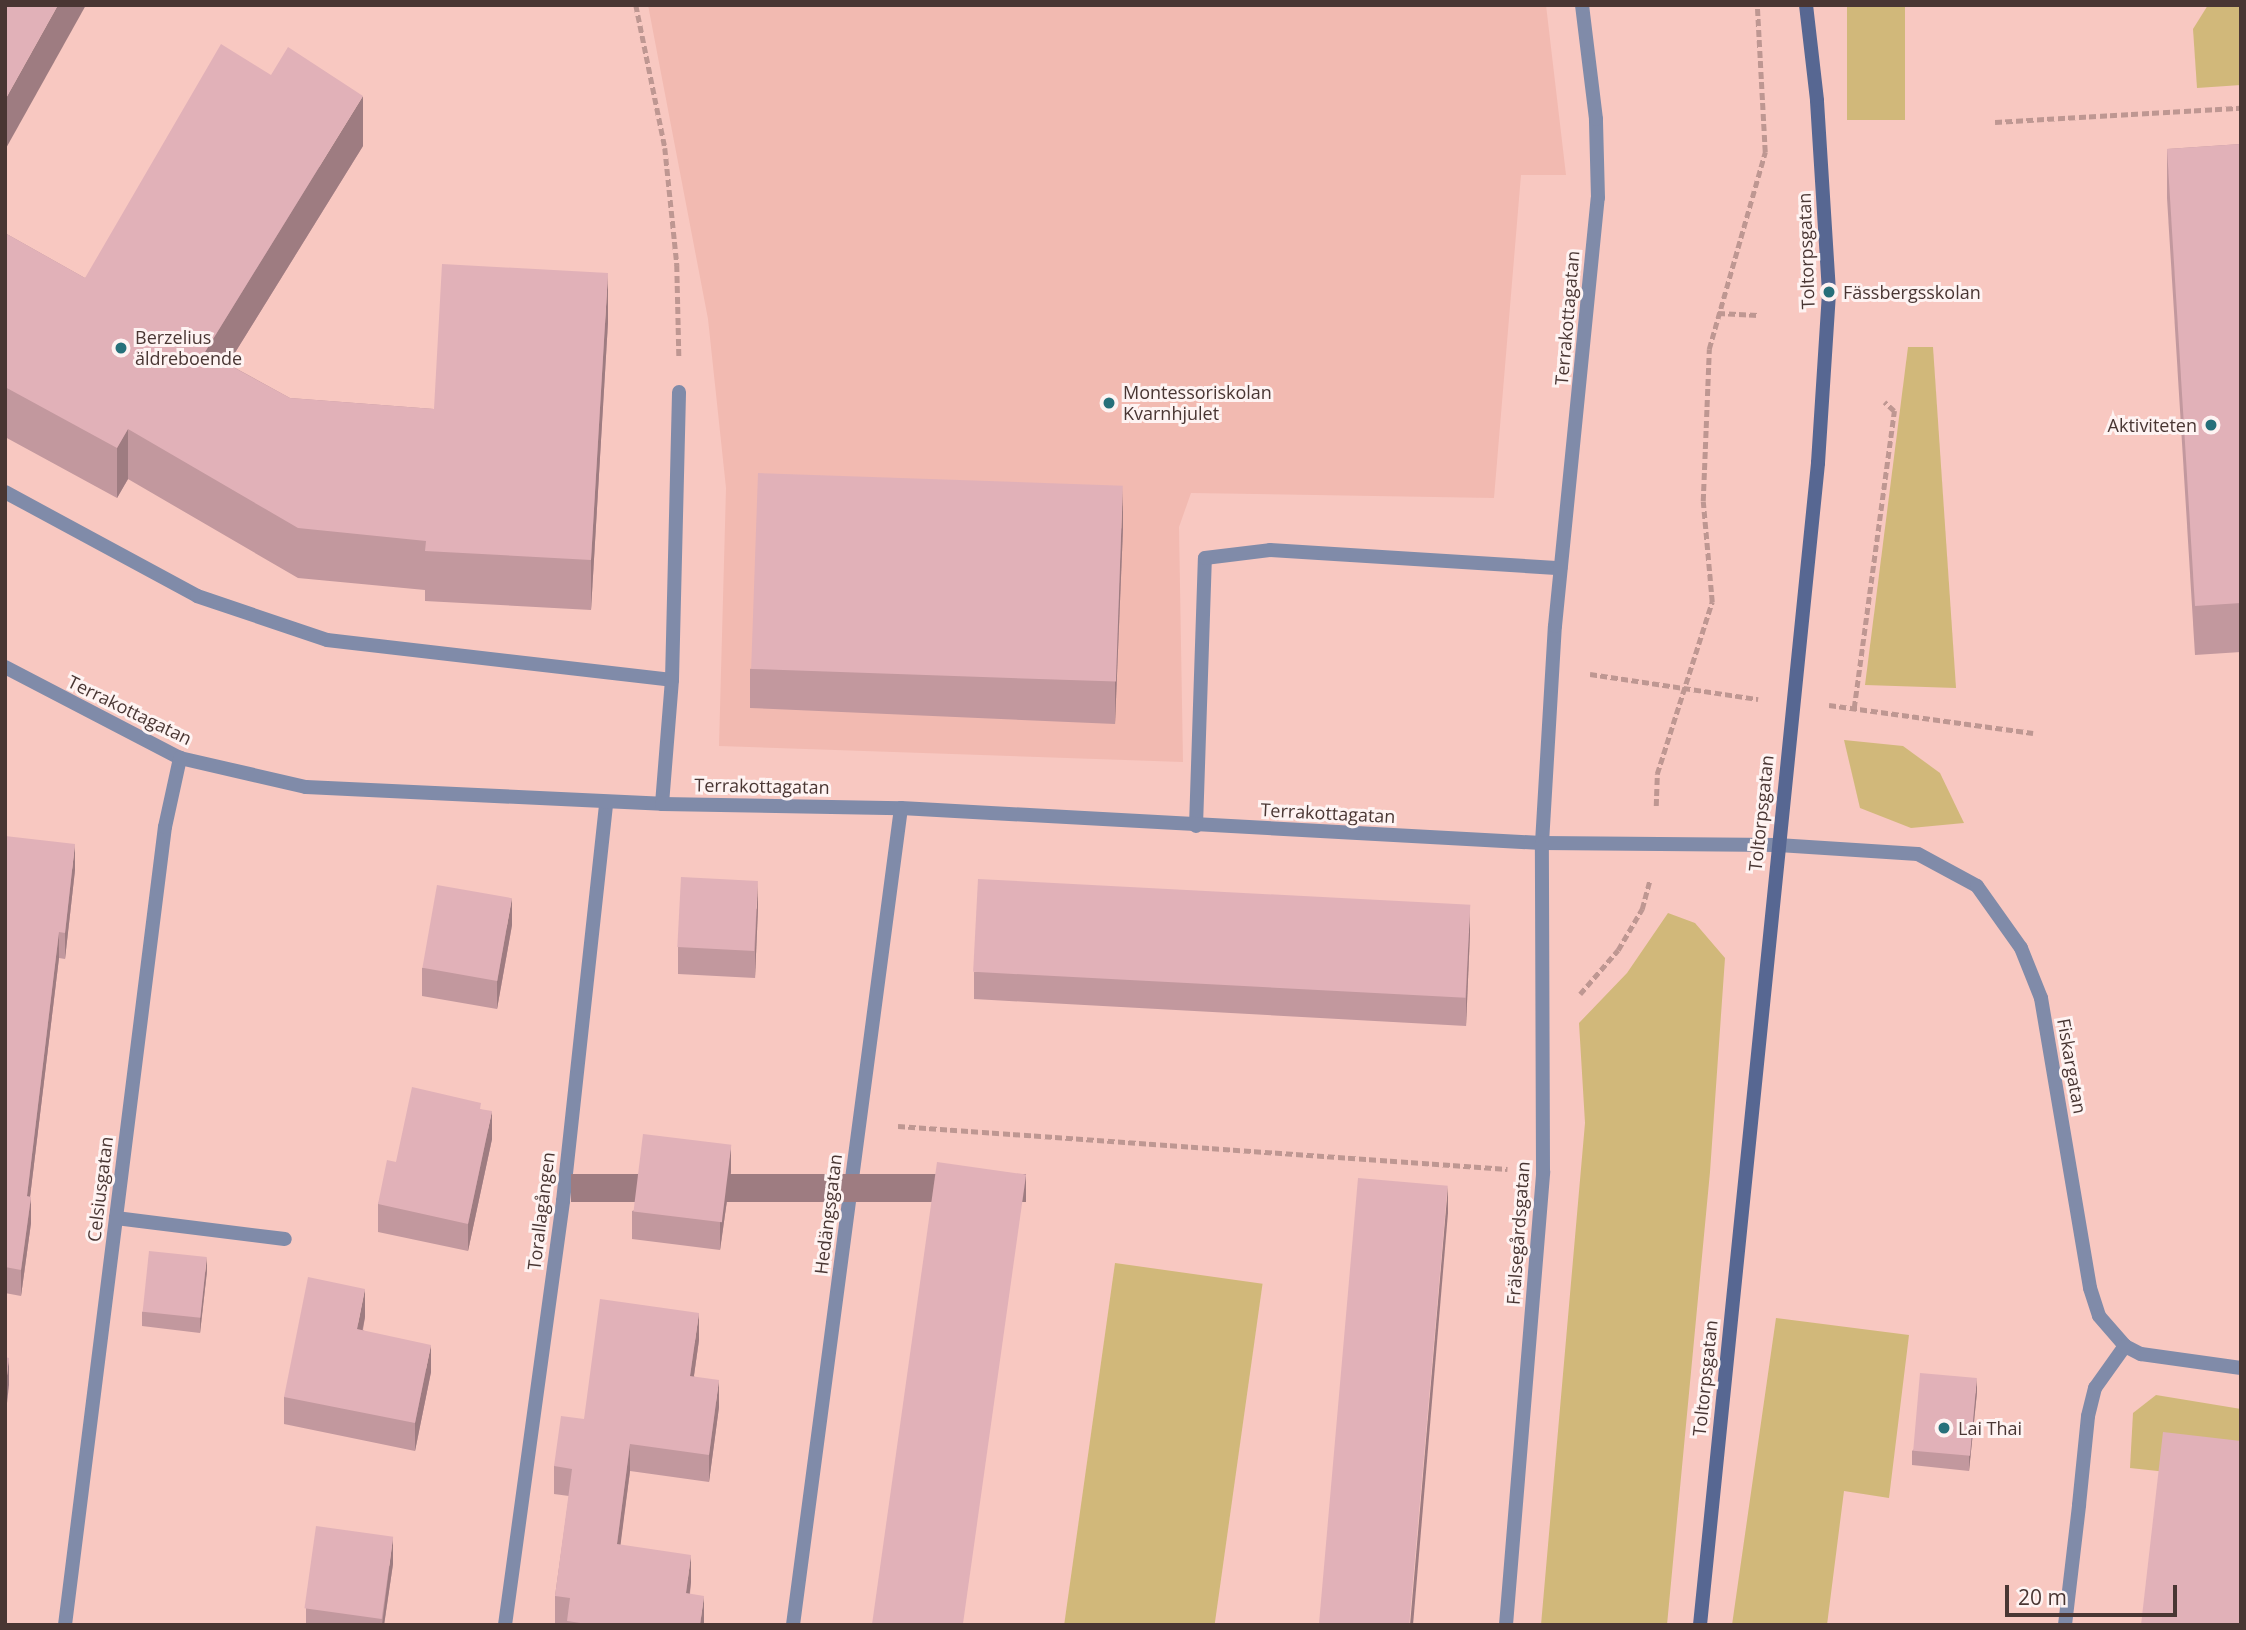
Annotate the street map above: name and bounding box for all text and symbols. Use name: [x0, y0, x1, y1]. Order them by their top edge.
street label: Toltorpsgatan: [1793, 192, 1819, 310]
street label: Terrakottagatan: [1550, 250, 1584, 386]
place label: Fässbergsskolan: [1843, 281, 1981, 303]
marker: Fässbergsskolan: [1821, 284, 1837, 300]
place label: Berzelius äldreboende: [135, 327, 242, 370]
marker: Berzelius äldreboende: [113, 340, 129, 356]
place label: Montessoriskolan Kvarnhjulet: [1123, 382, 1272, 424]
marker: Montessoriskolan Kvarnhjulet: [1101, 395, 1117, 411]
place label: Aktiviteten: [2108, 414, 2197, 436]
marker: Aktiviteten: [2203, 417, 2219, 433]
street label: Terrakottagatan: [65, 671, 195, 749]
street label: Toltorpsgatan: [1744, 754, 1778, 872]
street label: Terrakottagatan: [694, 774, 830, 798]
street label: Terrakottagatan: [1260, 799, 1396, 827]
street label: Fiskargatan: [2053, 1017, 2091, 1115]
street label: Celsiusgatan: [83, 1135, 117, 1243]
street label: Torallagången: [523, 1151, 559, 1271]
street label: Hedängsgatan: [810, 1153, 846, 1275]
street label: Frälsegårdsgatan: [1502, 1161, 1534, 1305]
street label: Toltorpsgatan: [1688, 1319, 1722, 1437]
place label: Lai Thai: [1958, 1417, 2022, 1439]
marker: Lai Thai: [1936, 1420, 1952, 1436]
scale bar: [2008, 1570, 2180, 1614]
text: 20 m: [2018, 1583, 2067, 1611]

